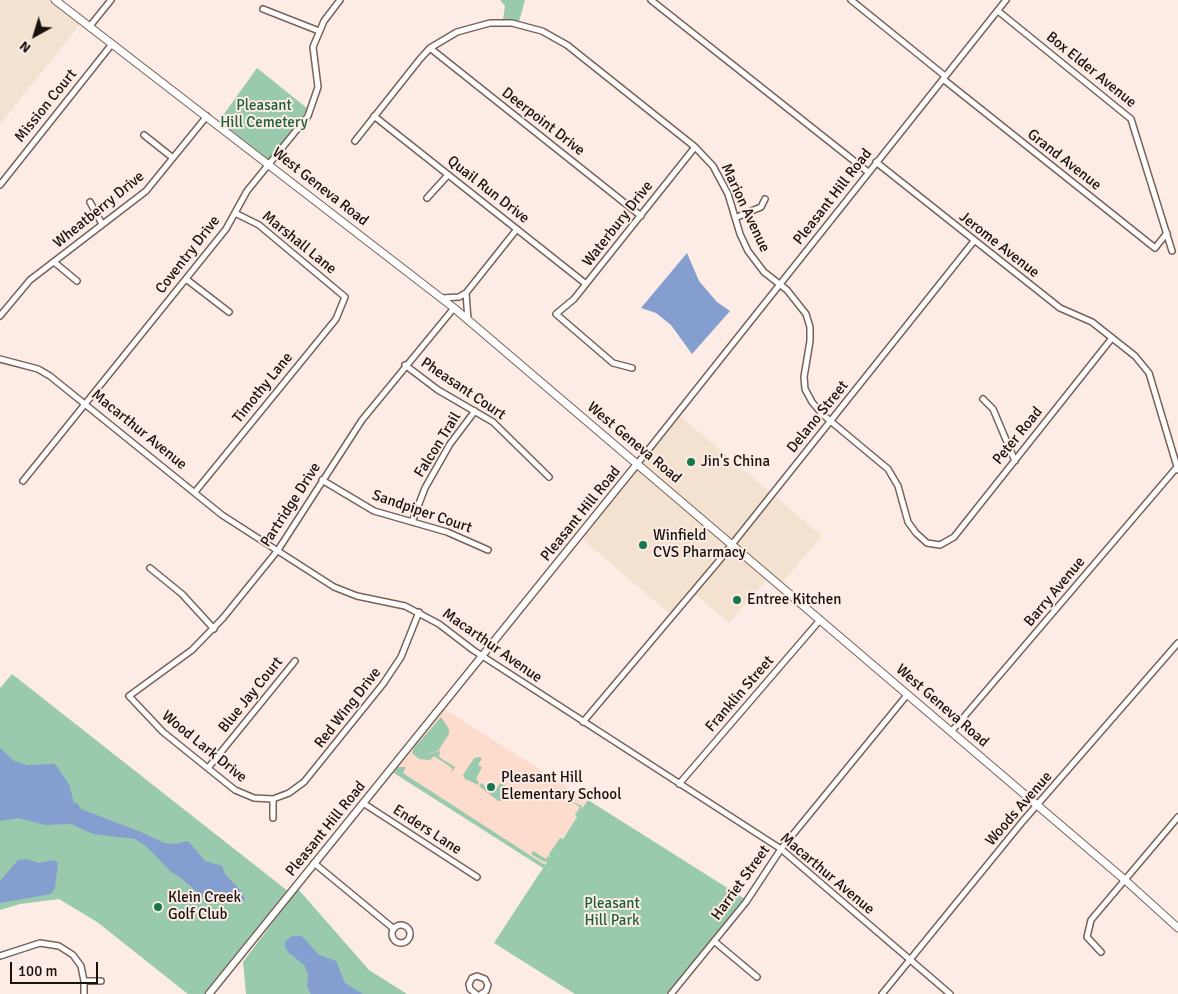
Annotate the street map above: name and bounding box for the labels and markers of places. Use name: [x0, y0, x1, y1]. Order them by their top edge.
place label: Jin's China: [701, 453, 770, 471]
marker: Jin's China: [685, 456, 697, 468]
place label: Winfield CVS Pharmacy: [653, 527, 746, 562]
marker: Winfield CVS Pharmacy: [637, 539, 649, 551]
place label: Entree Kitchen: [747, 591, 841, 609]
marker: Entree Kitchen: [731, 594, 743, 606]
place label: Pleasant Hill Elementary School: [501, 769, 622, 804]
marker: Pleasant Hill Elementary School: [485, 781, 497, 793]
place label: Klein Creek Golf Club: [168, 889, 241, 924]
marker: Klein Creek Golf Club: [152, 901, 164, 913]

